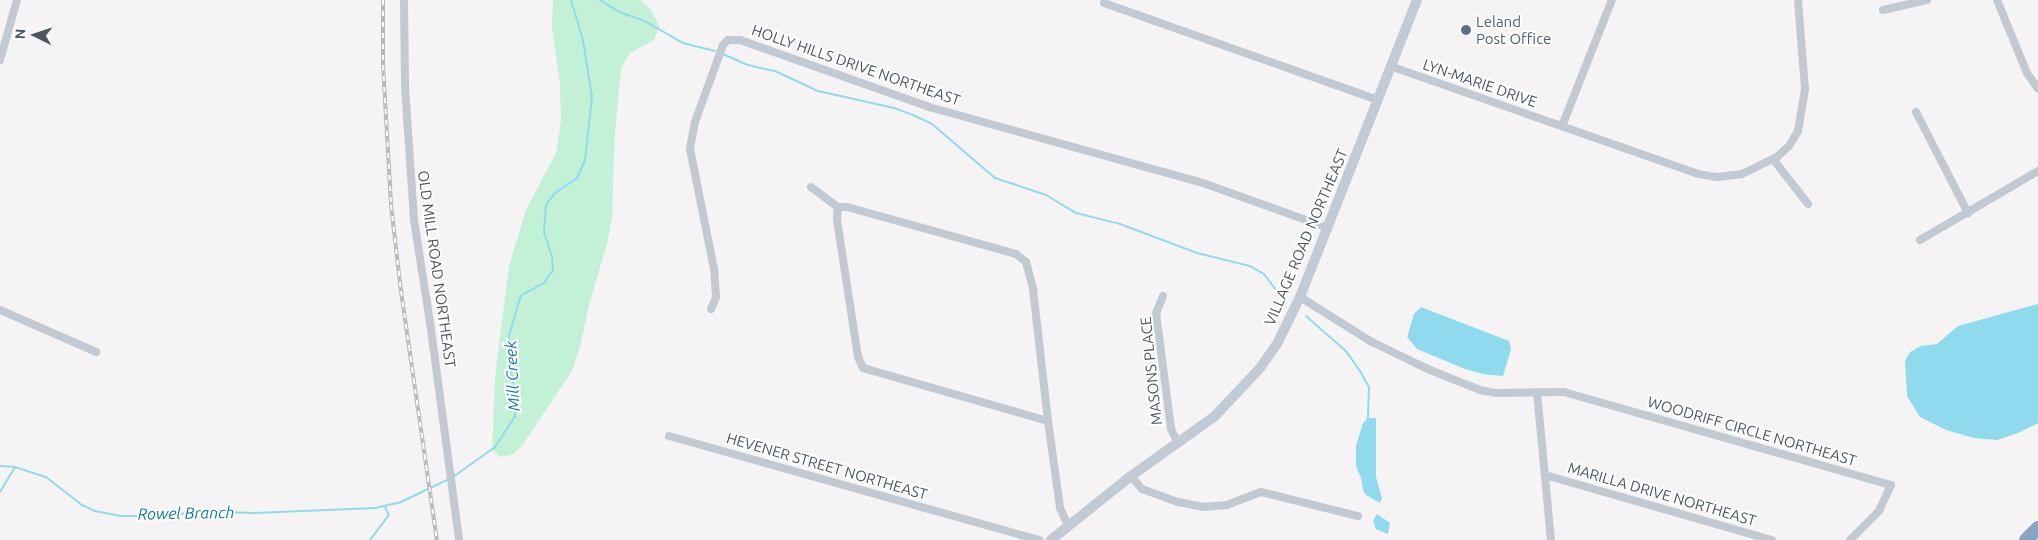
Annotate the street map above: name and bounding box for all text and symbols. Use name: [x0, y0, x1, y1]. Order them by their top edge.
north arrow: [10, 10, 60, 60]
place label: Leland Post Office: [1476, 12, 1551, 47]
street label: HOLLY HILLS DRIVE NORTHEAST: [749, 21, 963, 109]
marker: Leland Post Office: [1460, 24, 1472, 36]
text: N: [12, 28, 28, 40]
street label: LYN-MARIE DRIVE: [1421, 55, 1539, 111]
street label: VILLAGE ROAD NORTHEAST: [1261, 146, 1351, 328]
street label: OLD MILL ROAD NORTHEAST: [414, 169, 460, 369]
street label: MASONS PLACE: [1136, 316, 1166, 426]
water label: Mill Creek: [501, 340, 523, 412]
street label: WOODRIFF CIRCLE NORTHEAST: [1646, 393, 1858, 469]
street label: HEVENER STREET NORTHEAST: [724, 429, 930, 503]
street label: MARILLA DRIVE NORTHEAST: [1566, 458, 1758, 530]
water label: Rowel Branch: [137, 503, 235, 523]

